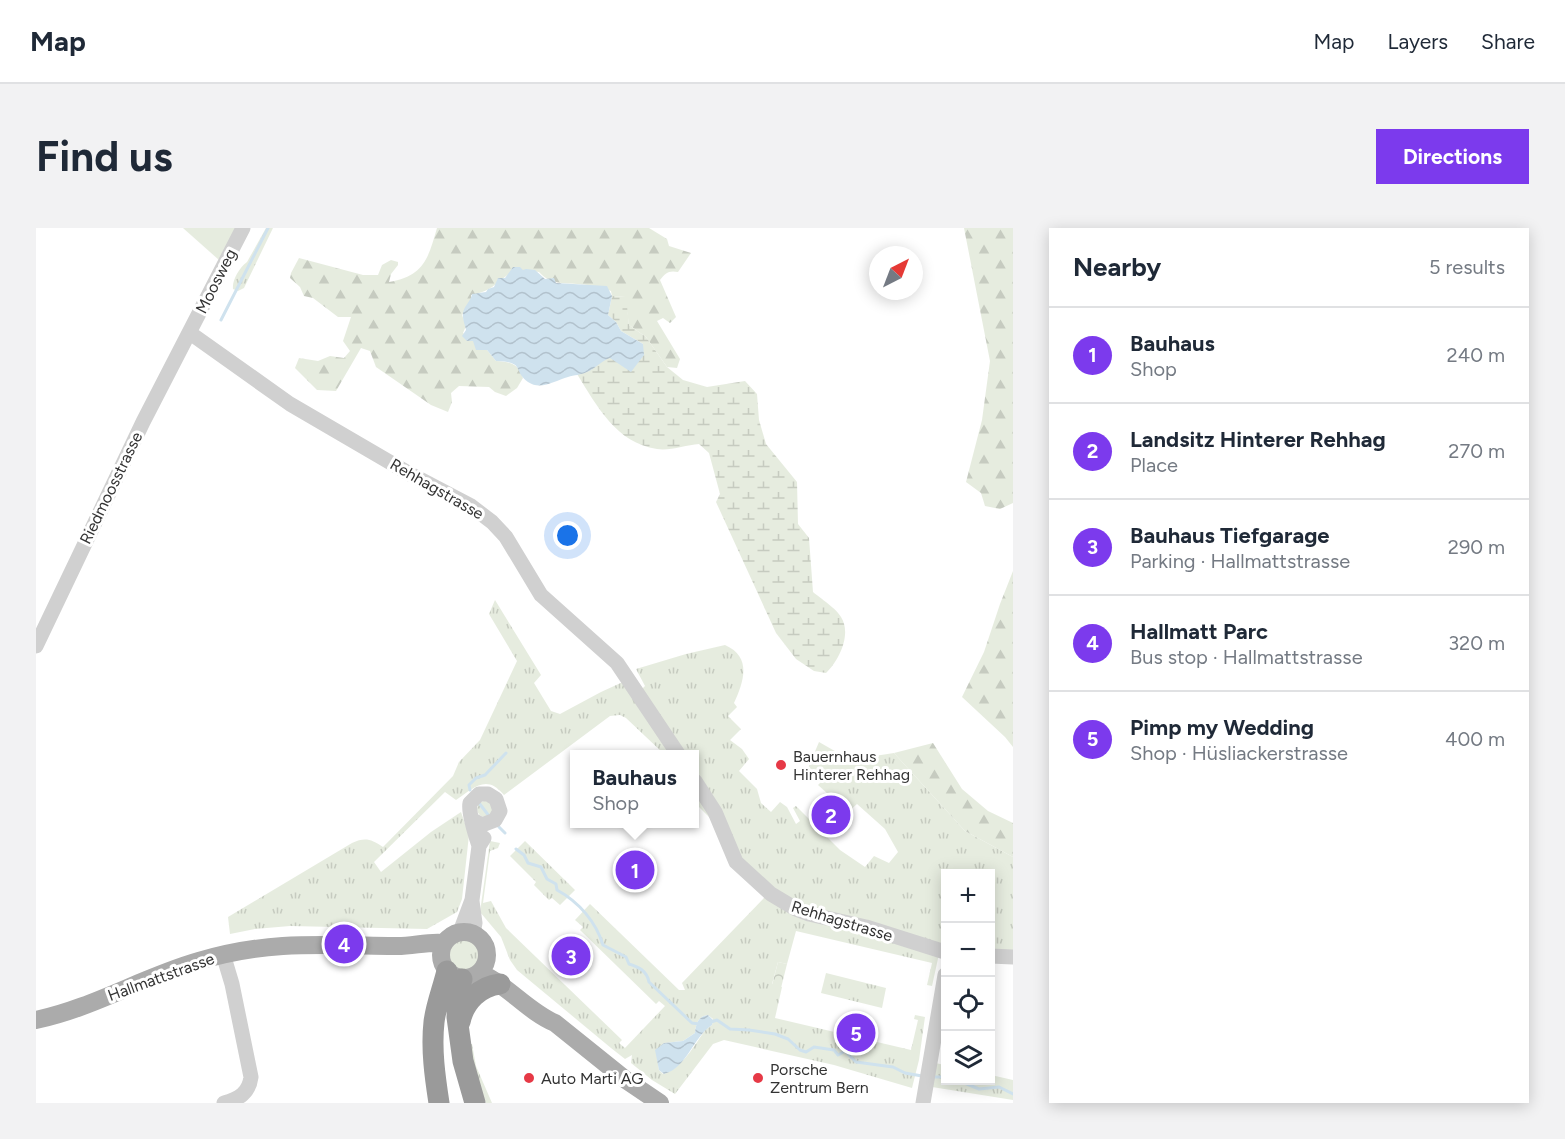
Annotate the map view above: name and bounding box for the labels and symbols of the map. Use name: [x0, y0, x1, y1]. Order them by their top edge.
street label: Moosweg: [192, 245, 240, 317]
north arrow: [869, 246, 923, 300]
street label: Riedmoosstrasse: [76, 429, 146, 547]
street label: Rehhagstrasse: [387, 455, 487, 524]
your location: [553, 521, 582, 550]
place label: Bauernhaus Hinterer Rehhag: [793, 747, 910, 784]
marker: Bauernhaus Hinterer Rehhag: [774, 758, 788, 772]
pin: 2: [812, 792, 850, 838]
pin: 1: [616, 848, 654, 892]
street label: Rehhagstrasse: [789, 897, 895, 945]
pin: 4: [324, 922, 364, 966]
pin: 3: [552, 934, 590, 978]
street label: Hallmattstrasse: [105, 949, 217, 1005]
pin: 5: [836, 1010, 876, 1056]
place label: Porsche Zentrum Bern: [770, 1060, 869, 1097]
place label: Auto Marti AG: [541, 1069, 643, 1088]
marker: Auto Marti AG: [522, 1071, 536, 1085]
marker: Porsche Zentrum Bern: [751, 1071, 765, 1085]

